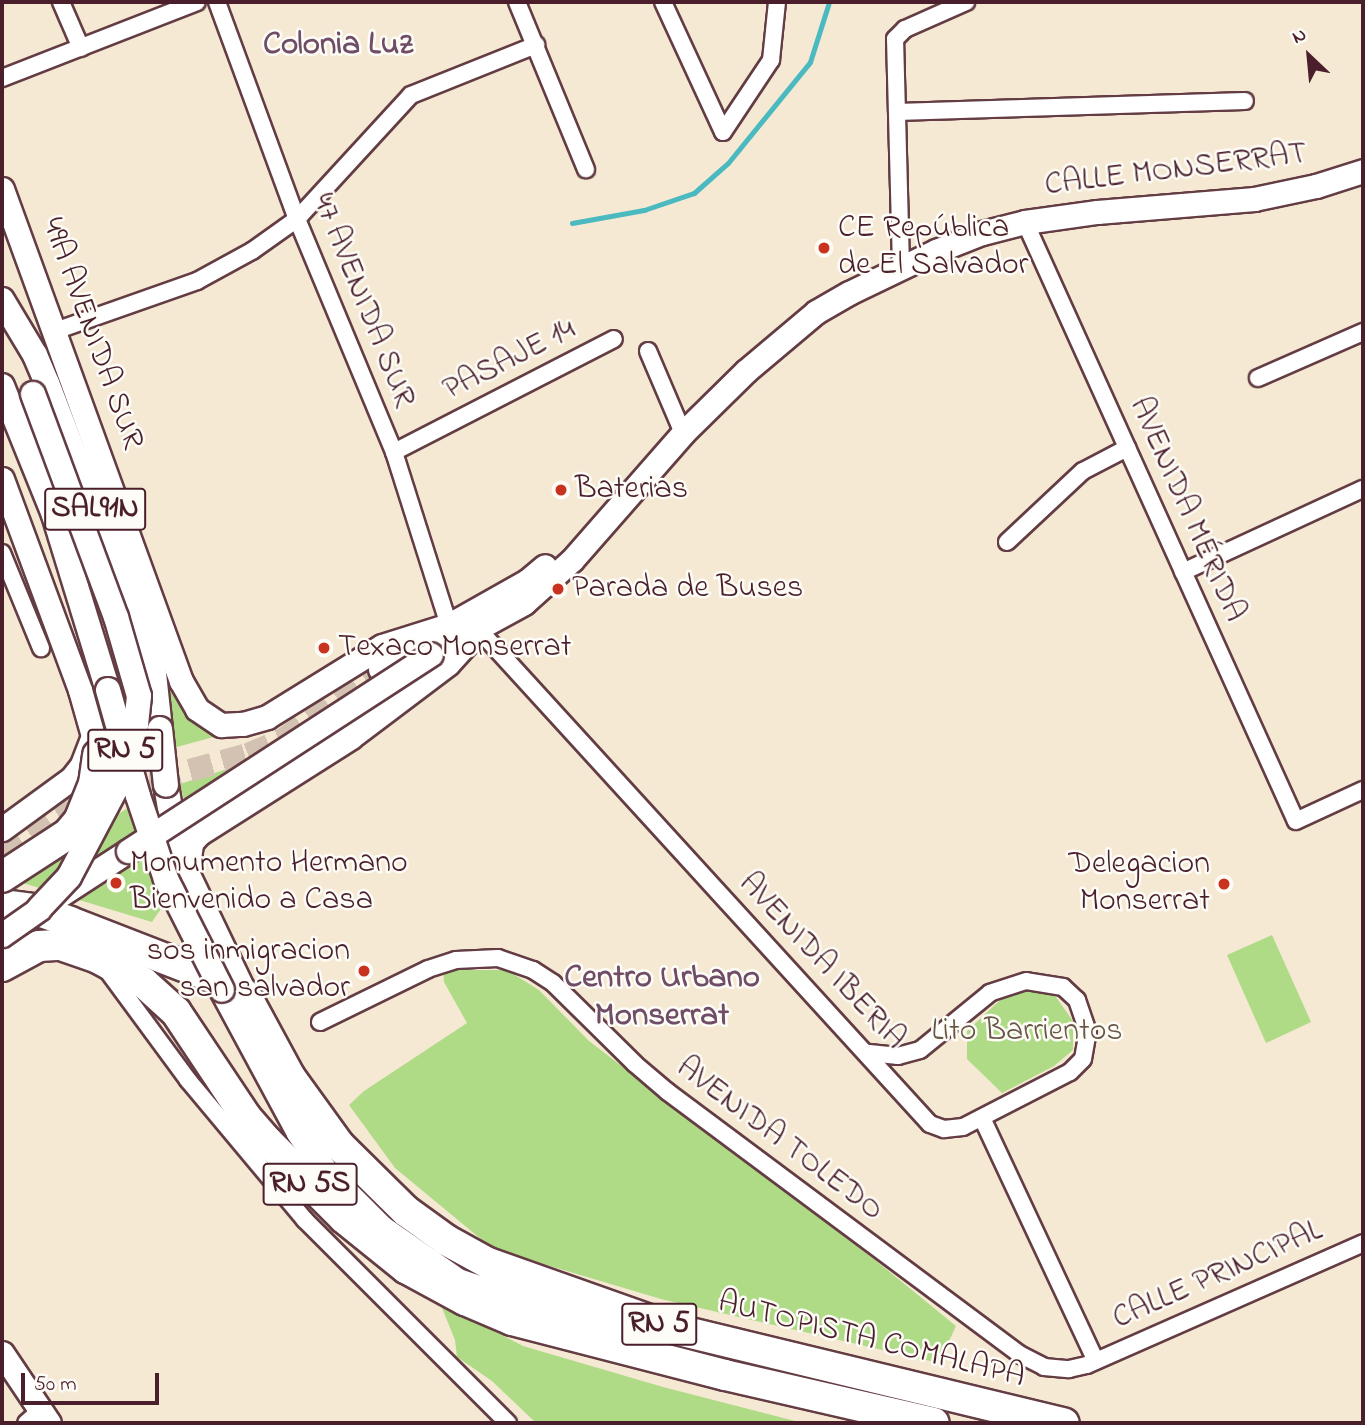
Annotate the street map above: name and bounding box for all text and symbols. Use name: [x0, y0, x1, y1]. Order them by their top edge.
north arrow: [1274, 21, 1344, 91]
text: N: [1288, 22, 1311, 52]
district label: Colonia Luz: [263, 26, 413, 66]
street label: CALLE MONSERRAT: [1043, 136, 1309, 206]
street label: 47 AVENIDA SUR: [302, 188, 422, 414]
place label: CE República de El Salvador: [838, 211, 1028, 286]
street label: 49A AVENIDA SUR: [31, 213, 151, 455]
marker: CE República de El Salvador: [816, 240, 832, 256]
street label: PASAJE 14: [438, 311, 582, 411]
street label: AVENIDA MÉRIDA: [1119, 392, 1253, 628]
place label: Baterias: [575, 471, 688, 509]
road number: SAL91N: [42, 482, 148, 536]
marker: Baterias: [553, 482, 569, 498]
place label: Parada de Buses: [572, 570, 803, 608]
marker: Parada de Buses: [550, 581, 566, 597]
place label: Texaco Monserrat: [338, 629, 571, 667]
marker: Texaco Monserrat: [316, 640, 332, 656]
road number: RN 5: [86, 723, 164, 776]
place label: Monumento Hermano Bienvenido a Casa: [130, 846, 408, 921]
place label: Delegacion Monserrat: [1068, 847, 1210, 922]
street label: AVENIDA IBERIA: [729, 866, 913, 1058]
marker: Monumento Hermano Bienvenido a Casa: [108, 875, 124, 891]
marker: Delegacion Monserrat: [1216, 876, 1232, 892]
place label: sos inmigracion san salvador: [147, 934, 350, 1009]
district label: Centro Urbano Monserrat: [564, 959, 760, 1037]
marker: sos inmigracion san salvador: [356, 963, 372, 979]
park label: Lito Barrientos: [931, 1013, 1123, 1051]
street label: AVENIDA TOLEDO: [668, 1050, 890, 1230]
road number: RN 5S: [261, 1158, 359, 1210]
street label: CALLE PRINCIPAL: [1107, 1213, 1329, 1339]
street label: AUTOPISTA COMALAPA: [714, 1284, 1028, 1398]
road number: RN 5: [620, 1298, 698, 1350]
scale bar: [24, 1358, 163, 1402]
text: 50 m: [34, 1370, 77, 1400]

